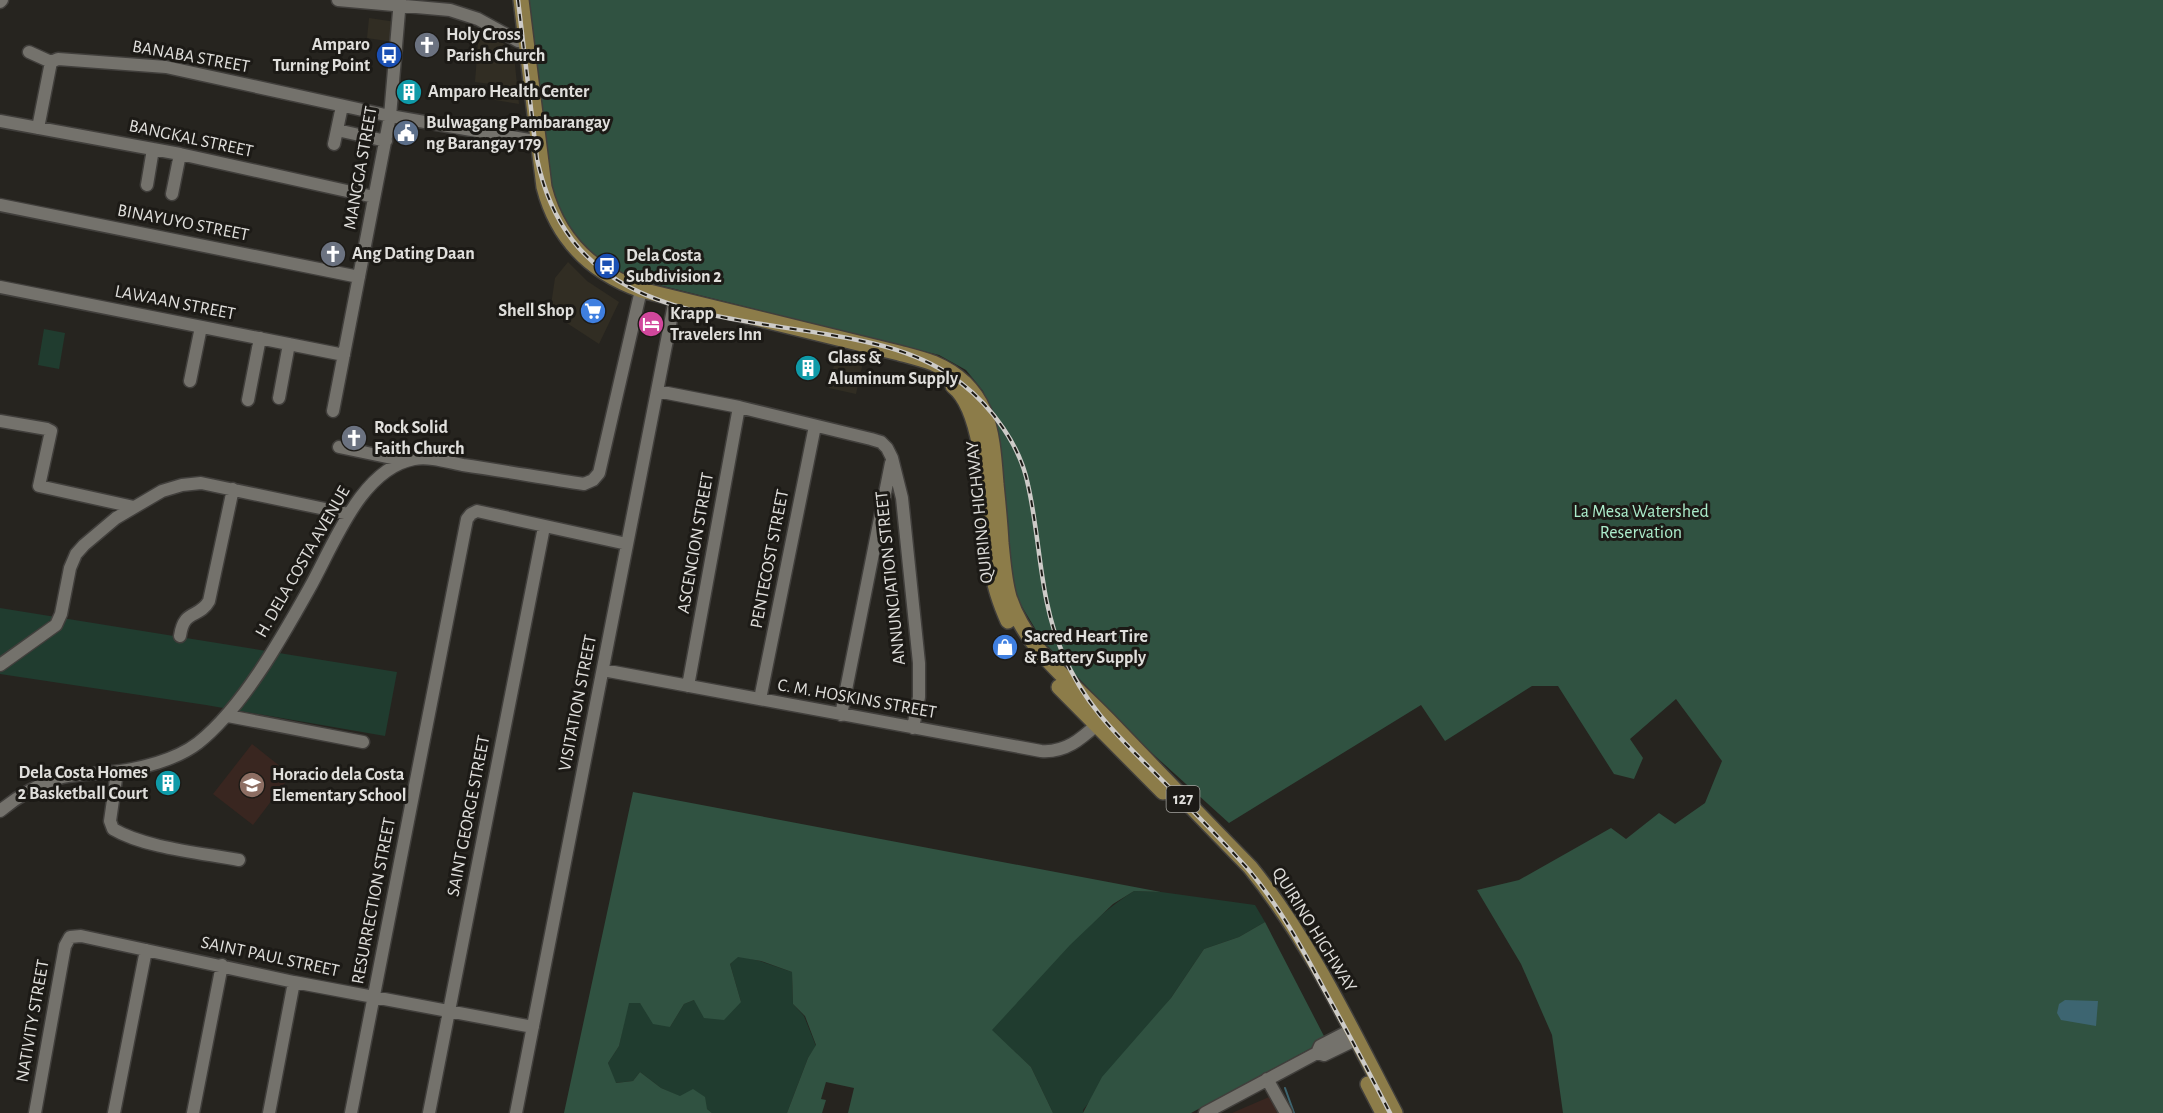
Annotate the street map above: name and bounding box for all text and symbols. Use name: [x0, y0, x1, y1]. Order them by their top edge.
place label: Holy Cross Parish Church: [446, 26, 545, 65]
church icon: Holy Cross Parish Church: [412, 30, 442, 60]
place label: Amparo Turning Point: [273, 36, 370, 75]
street label: BANABA STREET: [131, 38, 251, 76]
bus stop icon: Amparo Turning Point: [374, 40, 404, 70]
building icon: Amparo Health Center: [394, 77, 424, 107]
place label: Amparo Health Center: [428, 83, 590, 101]
street label: MANGGA STREET: [341, 105, 381, 231]
place label: Bulwagang Pambarangay ng Barangay 179: [426, 114, 611, 153]
street label: BANGKAL STREET: [127, 117, 255, 161]
public building icon: Bulwagang Pambarangay ng Barangay 179: [391, 118, 421, 148]
street label: BINAYUYO STREET: [116, 201, 250, 245]
church icon: Ang Dating Daan: [318, 239, 348, 269]
place label: Ang Dating Daan: [352, 245, 475, 263]
place label: Dela Costa Subdivision 2: [626, 247, 722, 286]
bus stop icon: Dela Costa Subdivision 2: [592, 251, 622, 281]
street label: LAWAAN STREET: [113, 282, 237, 324]
supermarket icon: Shell Shop: [578, 296, 608, 326]
place label: Shell Shop: [498, 302, 574, 320]
place label: Krapp Travelers Inn: [670, 305, 762, 344]
hotel icon: Krapp Travelers Inn: [636, 309, 666, 339]
place label: Glass & Aluminum Supply: [828, 349, 959, 388]
building icon: Glass & Aluminum Supply: [793, 353, 823, 383]
place label: Rock Solid Faith Church: [374, 419, 465, 458]
church icon: Rock Solid Faith Church: [339, 423, 369, 453]
street label: QUIRINO HIGHWAY: [964, 439, 996, 584]
street label: ASCENCION STREET: [675, 471, 717, 615]
street label: H. DELA COSTA AVENUE: [252, 483, 354, 641]
street label: PENTECOST STREET: [748, 488, 792, 630]
street label: ANNUNCIATION STREET: [873, 490, 909, 666]
park label: La Mesa Watershed Reservation: [1573, 503, 1709, 542]
place label: Sacred Heart Tire & Battery Supply: [1024, 628, 1148, 667]
shop icon: Sacred Heart Tire & Battery Supply: [990, 632, 1020, 662]
street label: VISITATION STREET: [556, 633, 600, 773]
street label: C. M. HOSKINS STREET: [776, 676, 938, 722]
street label: SAINT GEORGE STREET: [445, 734, 493, 898]
place label: Dela Costa Homes 2 Basketball Court: [18, 764, 148, 803]
place label: Horacio dela Costa Elementary School: [272, 766, 407, 805]
building icon: Dela Costa Homes 2 Basketball Court: [153, 768, 183, 798]
school or university icon: Horacio dela Costa Elementary School: [237, 770, 267, 800]
road number: 127: [1166, 786, 1200, 812]
street label: RESURRECTION STREET: [349, 816, 399, 986]
street label: QUIRINO HIGHWAY: [1268, 865, 1360, 996]
street label: SAINT PAUL STREET: [199, 934, 341, 981]
street label: NATIVITY STREET: [13, 958, 53, 1084]

